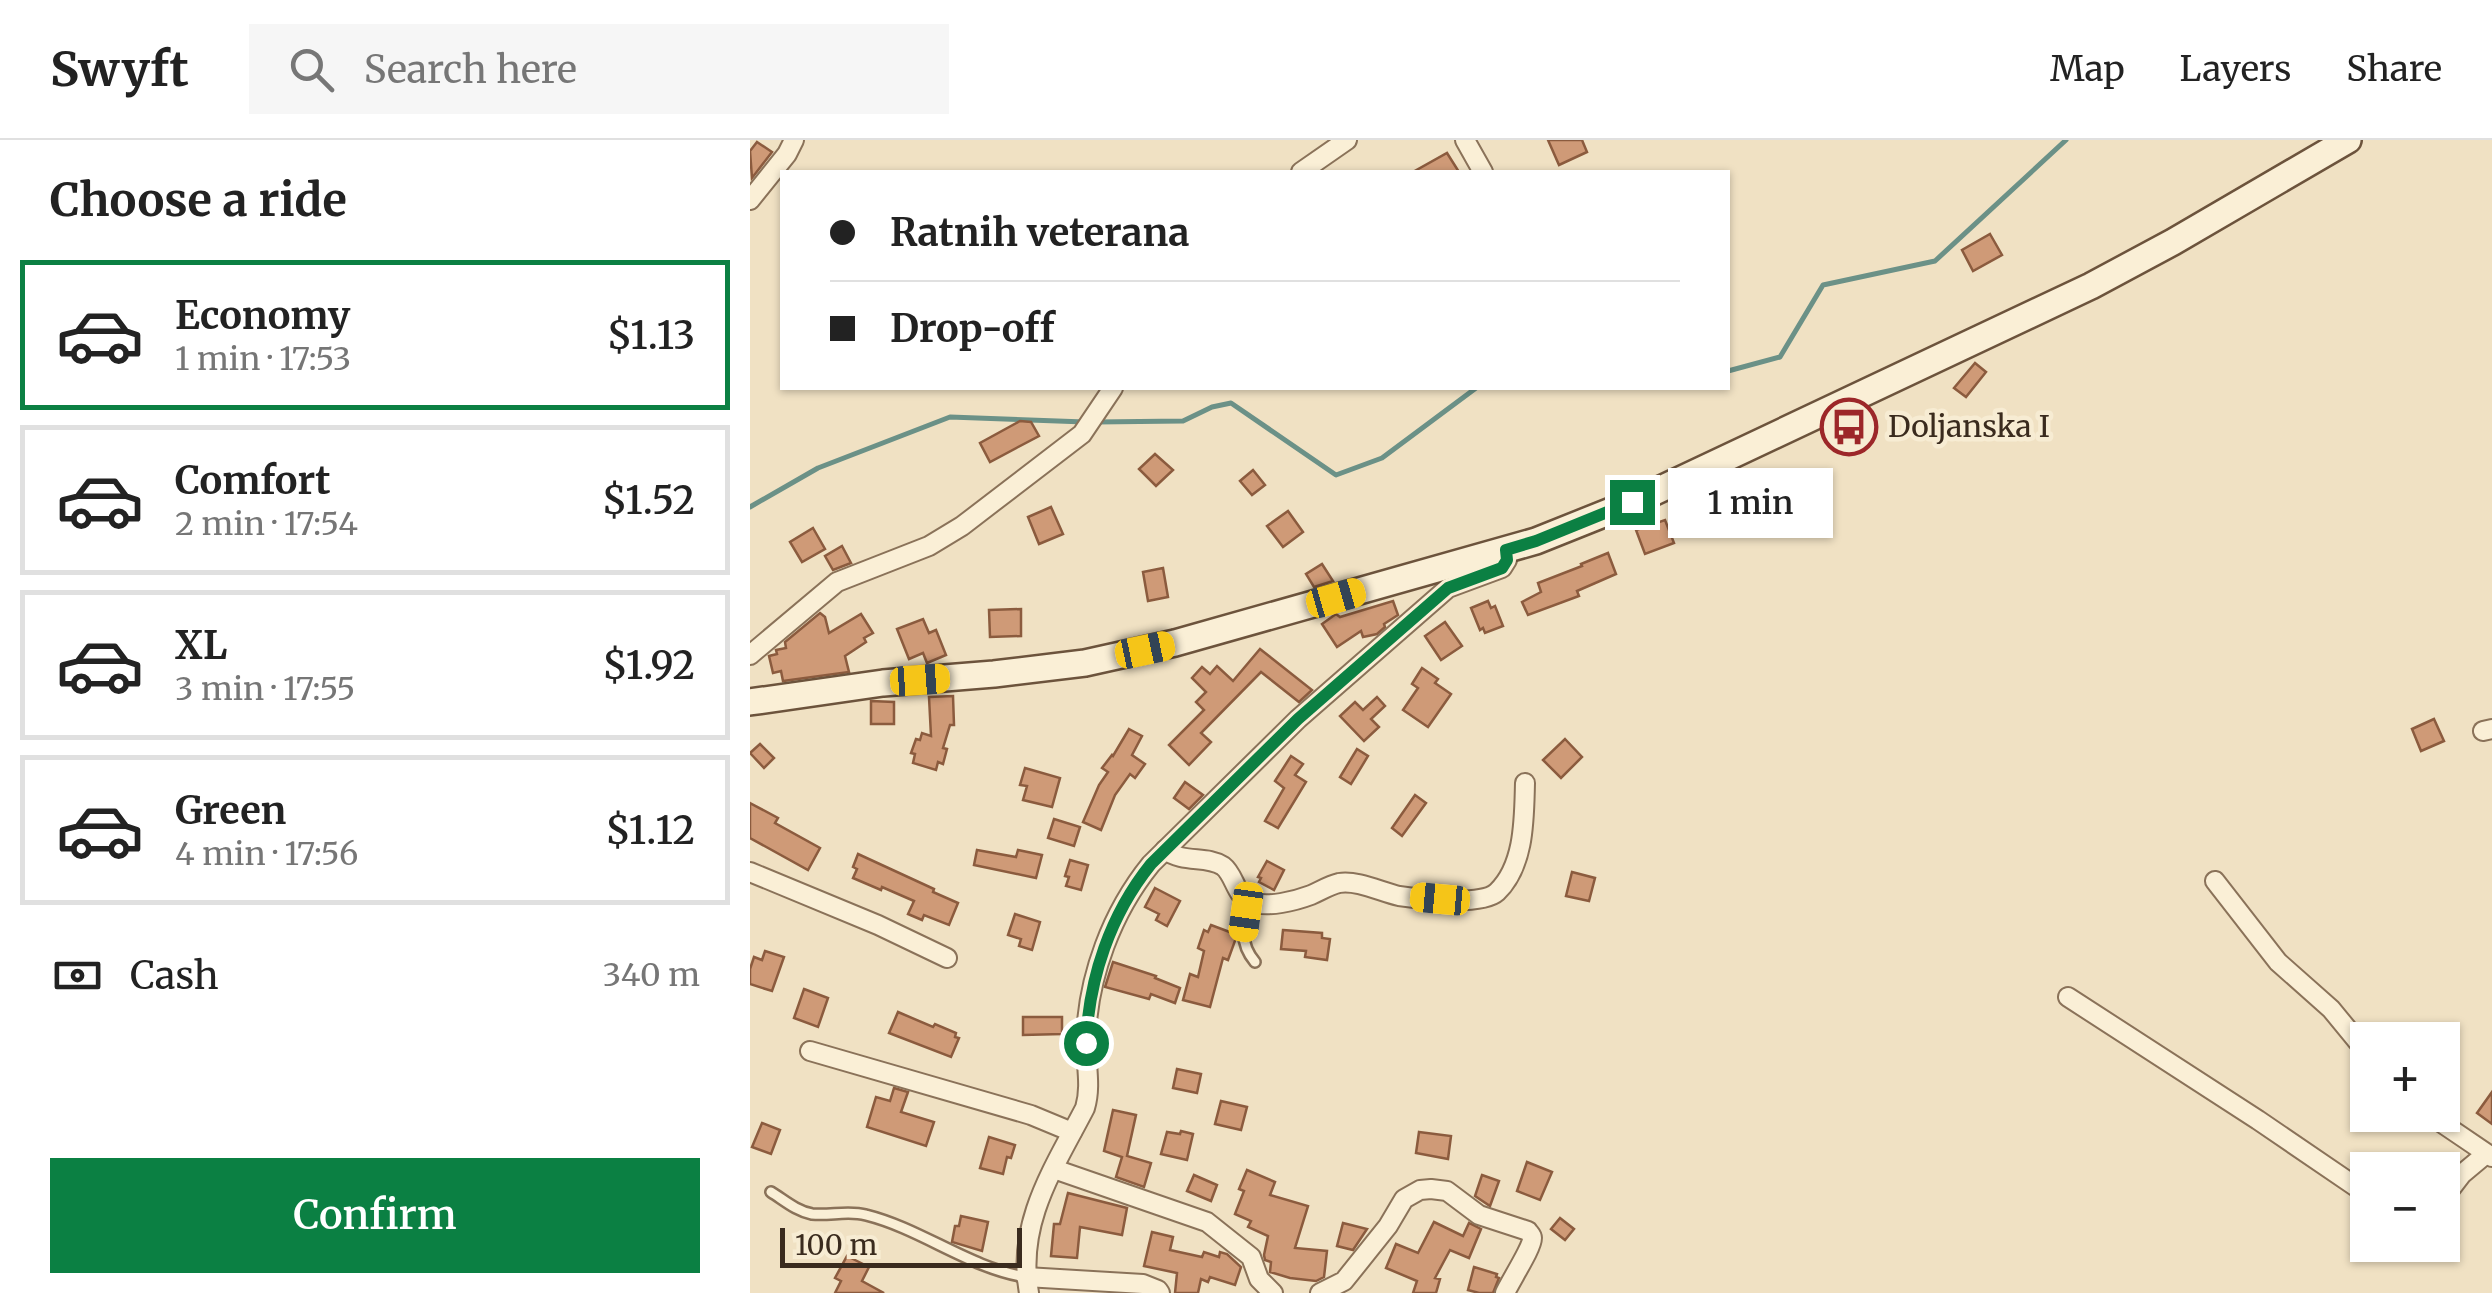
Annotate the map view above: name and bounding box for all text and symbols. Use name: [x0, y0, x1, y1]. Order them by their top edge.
search box: [249, 24, 949, 114]
text: Swyft: [50, 39, 189, 99]
icon: search: [284, 42, 339, 97]
text: Search here: [364, 46, 577, 93]
text: Map: [2050, 47, 2125, 91]
text: Layers: [2180, 47, 2291, 91]
text: Share: [2346, 47, 2442, 91]
text: Choose a ride: [50, 172, 347, 228]
text: Ratnih veterana: [890, 209, 1190, 256]
icon: car: [55, 290, 145, 380]
text: Economy: [175, 292, 350, 339]
text: Drop-off: [890, 305, 1055, 352]
text: $1.13: [607, 312, 695, 359]
text: 1 min · 17:53: [175, 339, 351, 379]
bus stop icon: Doljanska I: [1819, 397, 1879, 457]
place label: Doljanska I: [1888, 407, 2050, 445]
icon: car: [55, 455, 145, 545]
text: Comfort: [175, 457, 331, 504]
callout: 1 min: [1667, 467, 1832, 537]
text: $1.52: [602, 477, 695, 524]
route end: [1610, 480, 1655, 525]
text: 1 min: [1707, 483, 1794, 523]
text: 2 min · 17:54: [175, 504, 358, 544]
car: [1303, 575, 1369, 621]
icon: car: [55, 620, 145, 710]
text: XL: [175, 622, 227, 669]
car: [1113, 629, 1177, 671]
text: $1.92: [602, 642, 695, 689]
car: [889, 663, 951, 697]
text: 3 min · 17:55: [175, 669, 355, 709]
icon: car: [55, 785, 145, 875]
text: Green: [175, 787, 286, 834]
text: $1.12: [605, 807, 695, 854]
text: 4 min · 17:56: [175, 834, 358, 874]
car: [1227, 880, 1265, 944]
car: [1409, 881, 1471, 917]
icon: cash: [50, 948, 105, 1003]
text: Cash: [130, 952, 219, 999]
text: 340 m: [603, 955, 700, 995]
route start: [1064, 1021, 1109, 1066]
map controls: [2350, 1022, 2460, 1262]
button: +: [2350, 1022, 2460, 1132]
button: −: [2350, 1152, 2460, 1262]
button: Confirm: [50, 1158, 700, 1273]
scale bar: [780, 1223, 1022, 1268]
text: 100 m: [795, 1227, 877, 1263]

